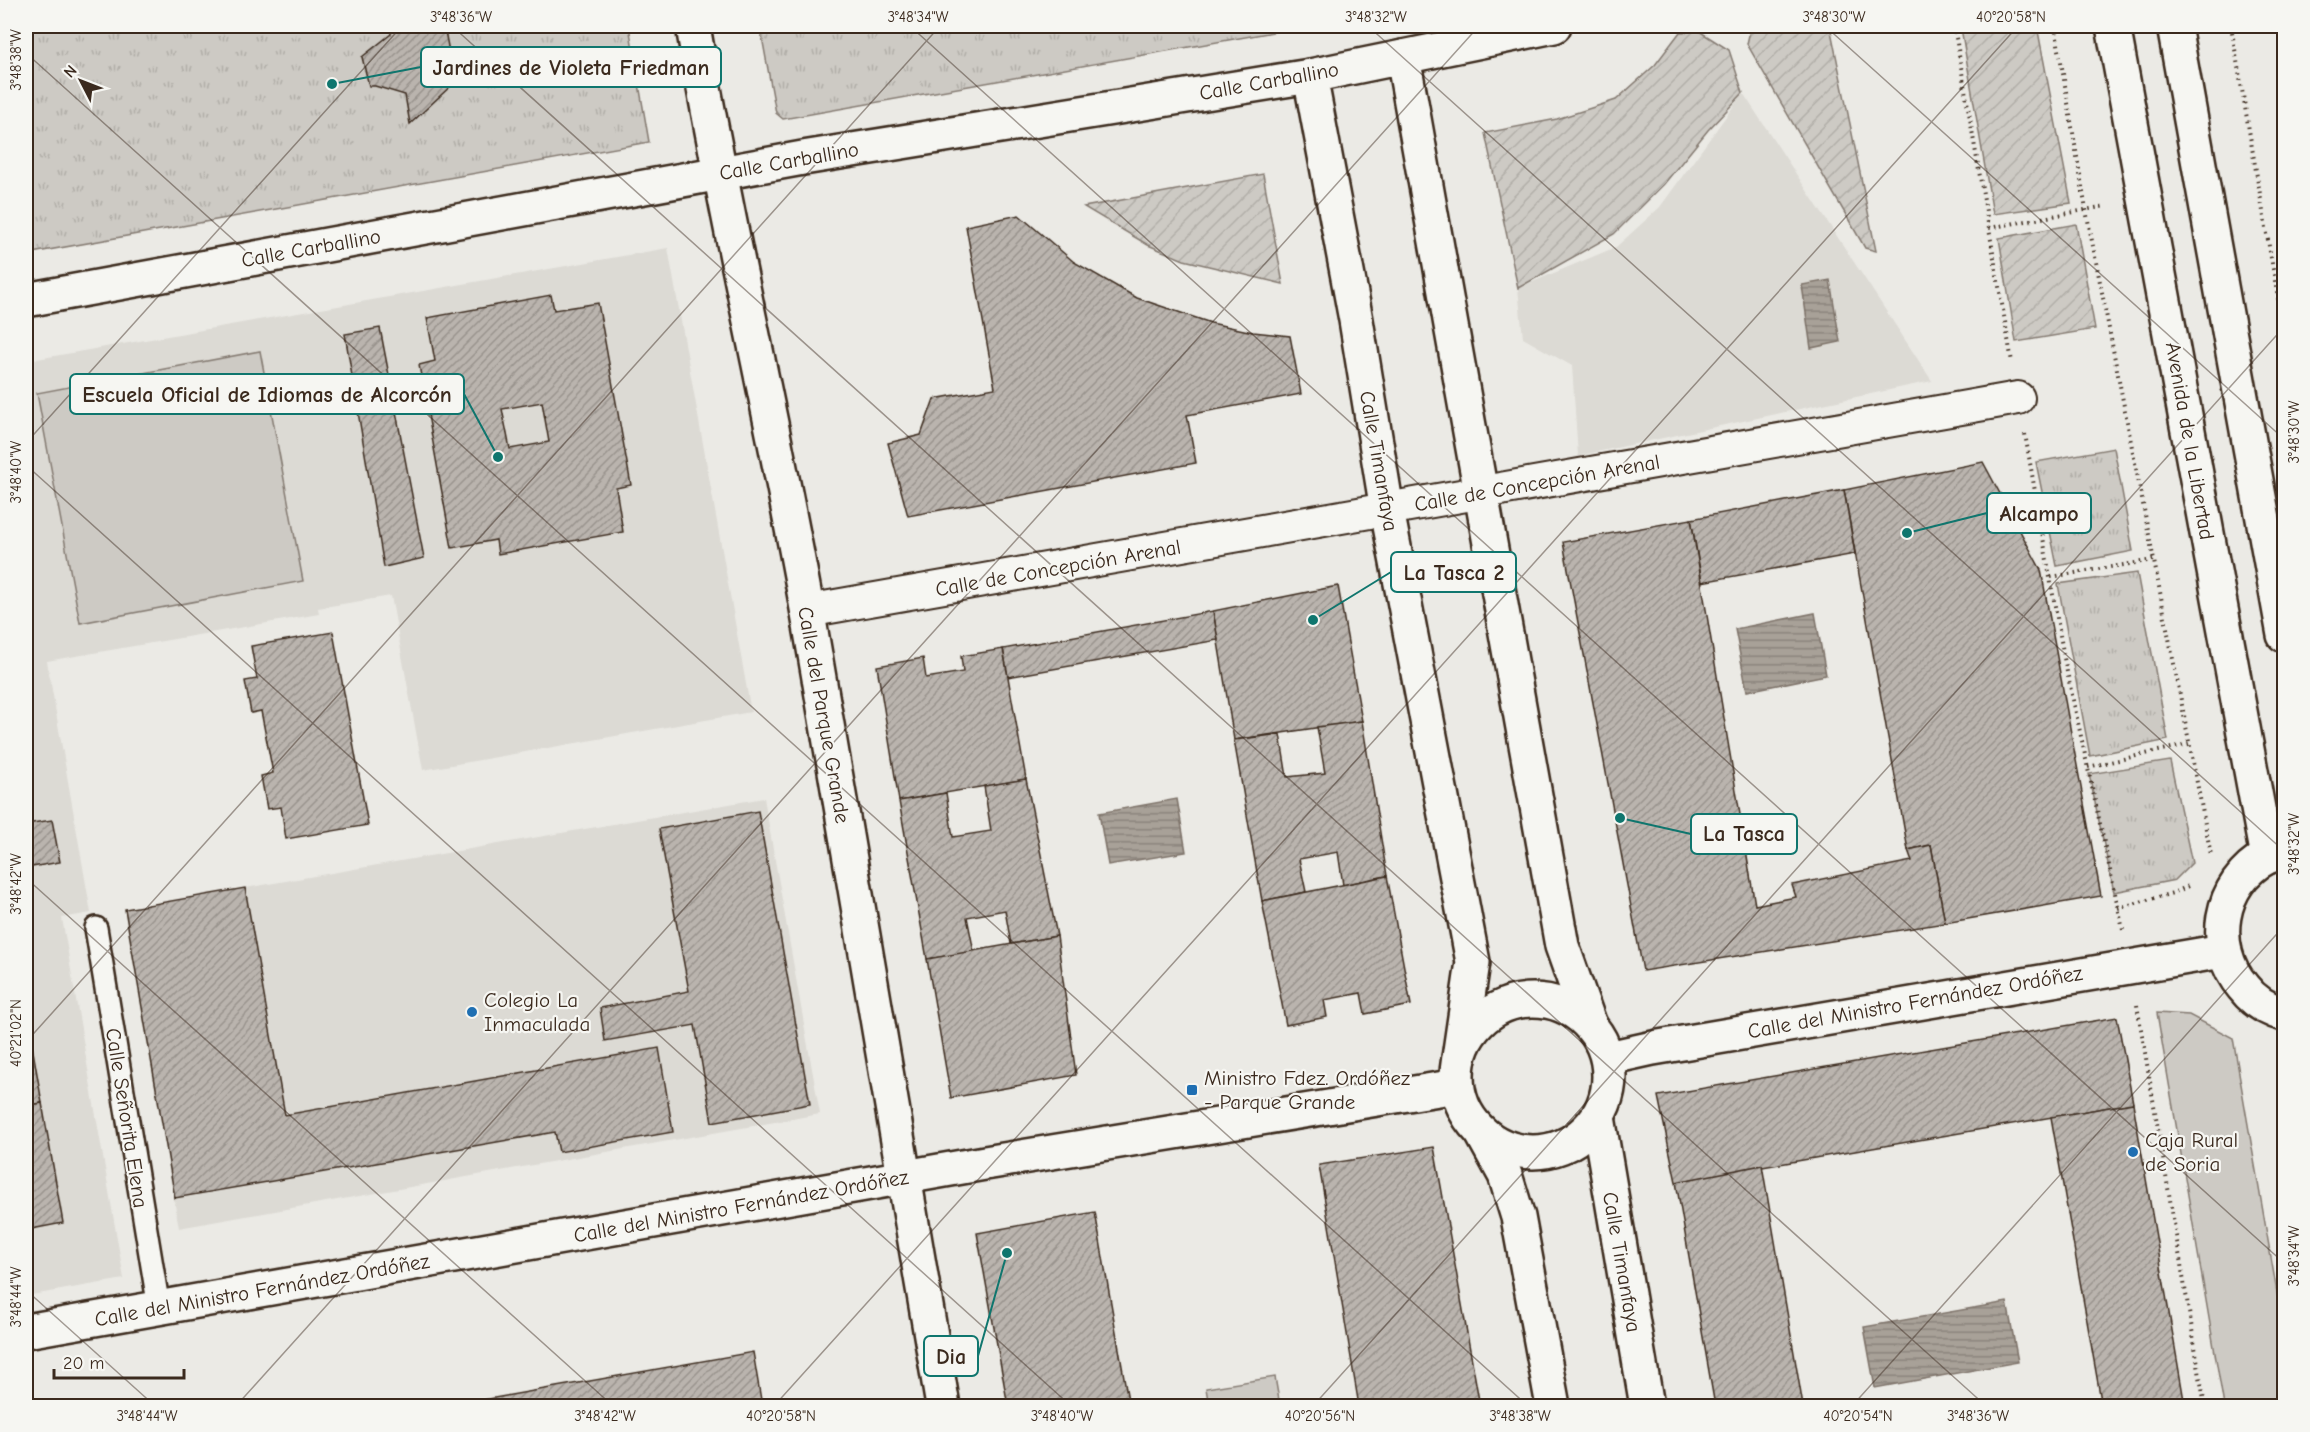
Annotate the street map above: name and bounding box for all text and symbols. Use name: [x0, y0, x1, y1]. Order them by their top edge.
text: 3°48'36"W: [430, 8, 492, 26]
text: 3°48'34"W: [887, 8, 949, 26]
text: 3°48'32"W: [1345, 8, 1407, 26]
text: 3°48'30"W: [1802, 8, 1866, 26]
text: 40°20'58"N: [1976, 8, 2046, 26]
text: 3°48'38"W: [7, 29, 25, 91]
callout: Jardines de Violeta Friedman: [421, 47, 721, 87]
north arrow: [51, 51, 111, 111]
text: Jardines de Violeta Friedman: [433, 55, 709, 81]
street label: Calle Carballino: [1197, 57, 1341, 105]
text: N: [60, 62, 81, 82]
street label: Calle Carballino: [717, 137, 861, 185]
street label: Calle Carballino: [239, 224, 383, 272]
street label: Avenida de la Libertad: [2161, 340, 2219, 542]
callout: Escuela Oficial de Idiomas de Alcorcón: [70, 374, 464, 414]
text: Escuela Oficial de Idiomas de Alcorcón: [82, 382, 452, 408]
street label: Calle Timanfaya: [1355, 389, 1403, 533]
text: 3°48'30"W: [2285, 400, 2303, 464]
text: 3°48'40"W: [7, 441, 25, 503]
street label: Calle de Concepción Arenal: [1412, 450, 1662, 516]
callout: Alcampo: [1987, 493, 2091, 533]
text: Alcampo: [1999, 501, 2079, 527]
street label: Calle de Concepción Arenal: [933, 535, 1183, 601]
callout: La Tasca 2: [1391, 552, 1516, 592]
text: La Tasca 2: [1404, 560, 1504, 586]
street label: Calle del Parque Grande: [793, 605, 855, 825]
text: 3°48'32"W: [2285, 813, 2303, 875]
callout: La Tasca: [1691, 814, 1797, 854]
text: La Tasca: [1703, 821, 1785, 847]
text: 3°48'42"W: [7, 853, 25, 915]
street label: Calle del Ministro Fernández Ordóñez: [1746, 961, 2084, 1043]
place label: Colegio La Inmaculada: [484, 988, 590, 1036]
text: 40°21'02"N: [7, 999, 25, 1067]
marker: Colegio La Inmaculada: [465, 1005, 479, 1019]
street label: Calle Señorita Elena: [101, 1026, 153, 1210]
place label: Ministro Fdez. Ordóñez - Parque Grande: [1204, 1066, 1410, 1114]
marker: Ministro Fdez. Ordóñez - Parque Grande: [1185, 1083, 1199, 1097]
place label: Caja Rural de Soria: [2145, 1128, 2238, 1176]
marker: Caja Rural de Soria: [2126, 1145, 2140, 1159]
street label: Calle del Ministro Fernández Ordóñez: [572, 1165, 910, 1247]
street label: Calle Timanfaya: [1598, 1190, 1646, 1334]
text: 3°48'34"W: [2285, 1225, 2303, 1287]
street label: Calle del Ministro Fernández Ordóñez: [93, 1249, 431, 1331]
text: 3°48'44"W: [7, 1267, 25, 1327]
callout: Dia: [924, 1336, 978, 1376]
scale bar: [54, 1342, 184, 1380]
text: Dia: [936, 1344, 966, 1370]
text: 20 m: [63, 1353, 104, 1374]
text: 3°48'44"W: [117, 1407, 177, 1425]
text: 3°48'42"W: [574, 1407, 636, 1425]
text: 40°20'58"N: [746, 1407, 816, 1425]
text: 3°48'40"W: [1031, 1407, 1093, 1425]
text: 40°20'56"N: [1285, 1407, 1355, 1425]
text: 3°48'38"W: [1489, 1407, 1551, 1425]
text: 40°20'54"N: [1823, 1407, 1893, 1425]
text: 3°48'36"W: [1947, 1407, 2009, 1425]

